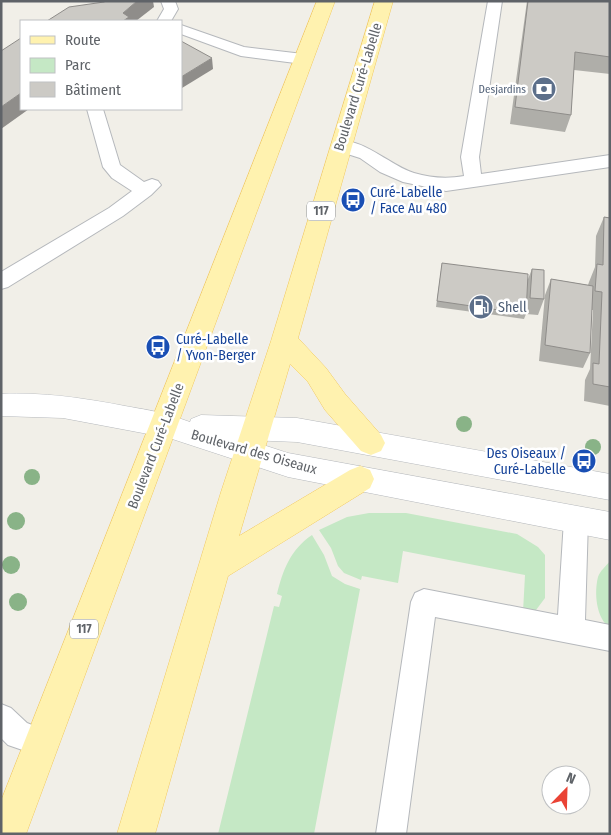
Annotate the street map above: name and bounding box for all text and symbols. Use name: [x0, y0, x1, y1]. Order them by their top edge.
legend: [20, 20, 182, 110]
street label: Boulevard Curé-Labelle: [330, 21, 386, 153]
text: Route: [65, 31, 101, 49]
text: Parc: [65, 56, 91, 74]
bank icon: Desjardins: [531, 76, 557, 102]
text: Bâtiment: [65, 81, 121, 99]
place label: Desjardins: [479, 83, 526, 96]
place label: Curé-Labelle / Face Au 480: [370, 184, 447, 217]
bus stop icon: Curé-Labelle / Face Au 480: [340, 187, 366, 213]
road number: 117: [307, 202, 335, 220]
fuel station icon: Shell: [468, 294, 494, 320]
place label: Shell: [498, 299, 527, 316]
place label: Curé-Labelle / Yvon-Berger: [176, 331, 256, 364]
bus stop icon: Curé-Labelle / Yvon-Berger: [145, 334, 171, 360]
street label: Boulevard Curé-Labelle: [124, 381, 188, 511]
street label: Boulevard des Oiseaux: [189, 426, 320, 478]
place label: Des Oiseaux / Curé-Labelle: [486, 445, 566, 478]
bus stop icon: Des Oiseaux / Curé-Labelle: [571, 448, 597, 474]
road number: 117: [70, 620, 98, 638]
north arrow: [541, 765, 591, 815]
text: N: [564, 769, 578, 788]

